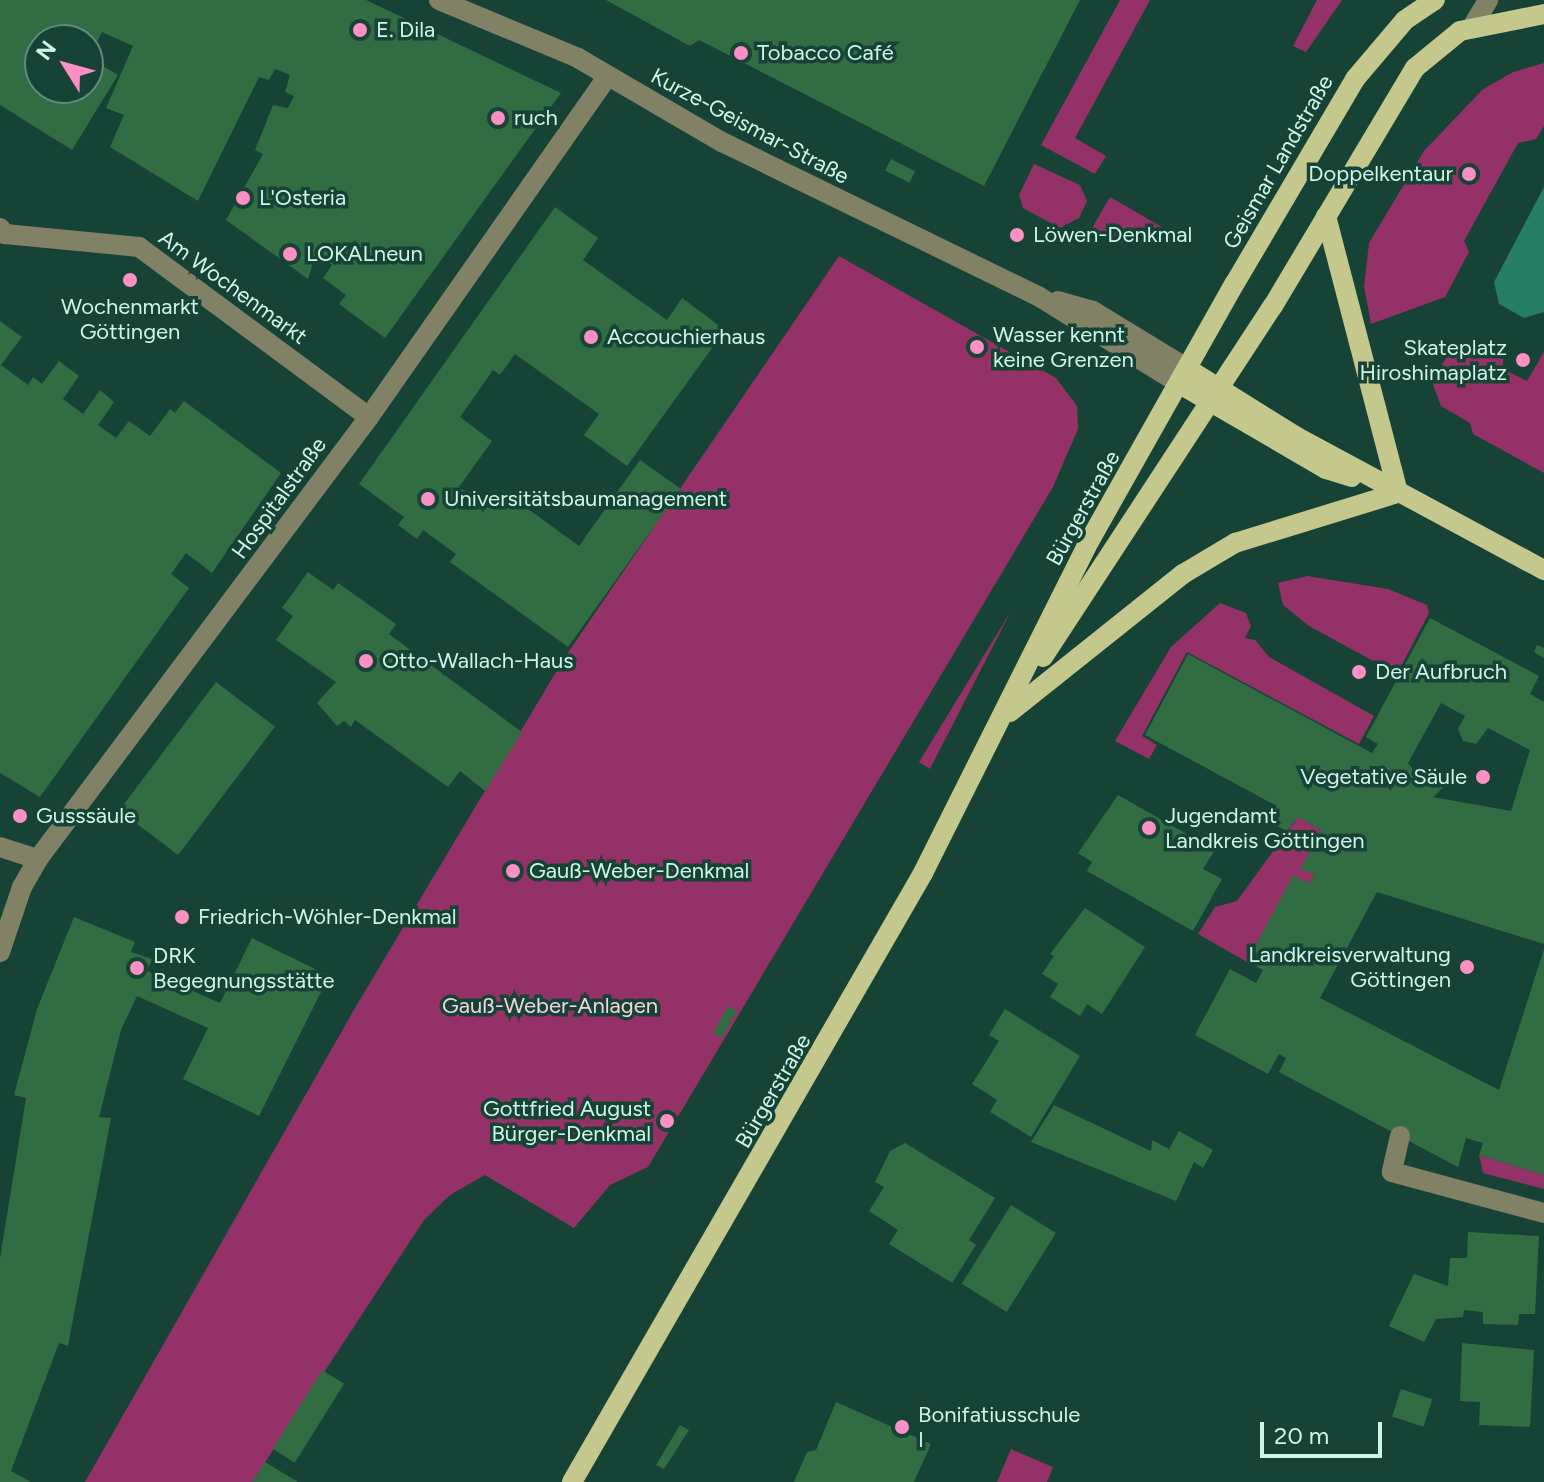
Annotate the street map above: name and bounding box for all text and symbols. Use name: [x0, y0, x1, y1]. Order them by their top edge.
place label: E. Dila: [376, 17, 435, 43]
marker: E. Dila: [351, 21, 369, 39]
north arrow: [24, 24, 104, 104]
text: N: [30, 36, 62, 65]
place label: Tobacco Café: [757, 40, 894, 66]
marker: Tobacco Café: [732, 44, 750, 62]
street label: Kurze-Geismar-Straße: [646, 63, 854, 189]
street label: Geismar Landstraße: [1217, 70, 1339, 254]
place label: ruch: [514, 105, 558, 131]
marker: ruch: [489, 109, 507, 127]
place label: Doppelkentaur: [1308, 161, 1453, 187]
marker: Doppelkentaur: [1460, 165, 1478, 183]
place label: L'Osteria: [259, 185, 346, 211]
marker: L'Osteria: [234, 189, 252, 207]
place label: Löwen-Denkmal: [1033, 222, 1192, 248]
street label: Am Wochenmarkt: [154, 224, 312, 350]
marker: Löwen-Denkmal: [1008, 226, 1026, 244]
place label: LOKALneun: [306, 241, 423, 267]
marker: LOKALneun: [281, 245, 299, 263]
marker: Wochenmarkt Göttingen: [121, 271, 139, 289]
place label: Wochenmarkt Göttingen: [61, 293, 199, 344]
place label: Wasser kennt keine Grenzen: [993, 321, 1134, 372]
place label: Accouchierhaus: [607, 324, 765, 350]
marker: Accouchierhaus: [582, 328, 600, 346]
place label: Skateplatz Hiroshimaplatz: [1359, 334, 1507, 386]
marker: Wasser kennt keine Grenzen: [968, 338, 986, 356]
marker: Skateplatz Hiroshimaplatz: [1514, 351, 1532, 369]
street label: Hospitalstraße: [226, 432, 332, 564]
street label: Bürgerstraße: [1041, 446, 1125, 570]
place label: Universitätsbaumanagement: [444, 486, 727, 512]
marker: Universitätsbaumanagement: [419, 490, 437, 508]
place label: Otto-Wallach-Haus: [382, 648, 574, 674]
marker: Otto-Wallach-Haus: [357, 652, 375, 670]
place label: Der Aufbruch: [1375, 659, 1507, 685]
marker: Der Aufbruch: [1350, 663, 1368, 681]
place label: Vegetative Säule: [1300, 764, 1467, 790]
marker: Vegetative Säule: [1474, 768, 1492, 786]
place label: Jugendamt Landkreis Göttingen: [1165, 802, 1364, 854]
place label: Gusssäule: [36, 803, 136, 829]
marker: Gusssäule: [11, 807, 29, 825]
marker: Jugendamt Landkreis Göttingen: [1140, 819, 1158, 837]
place label: Gauß-Weber-Denkmal: [529, 858, 749, 884]
marker: Gauß-Weber-Denkmal: [504, 862, 522, 880]
place label: Friedrich-Wöhler-Denkmal: [198, 904, 457, 930]
marker: Friedrich-Wöhler-Denkmal: [173, 908, 191, 926]
place label: Landkreisverwaltung Göttingen: [1248, 941, 1451, 992]
place label: DRK Begegnungsstätte: [153, 942, 335, 994]
marker: Landkreisverwaltung Göttingen: [1458, 958, 1476, 976]
marker: DRK Begegnungsstätte: [128, 959, 146, 977]
park label: Gauß-Weber-Anlagen: [442, 993, 658, 1019]
street label: Bürgerstraße: [730, 1029, 816, 1153]
place label: Gottfried August Bürger-Denkmal: [483, 1095, 651, 1146]
marker: Gottfried August Bürger-Denkmal: [658, 1112, 676, 1130]
place label: Bonifatiusschule I: [918, 1401, 1080, 1452]
scale bar: [1264, 1406, 1386, 1456]
marker: Bonifatiusschule I: [893, 1418, 911, 1436]
text: 20 m: [1274, 1421, 1329, 1450]

